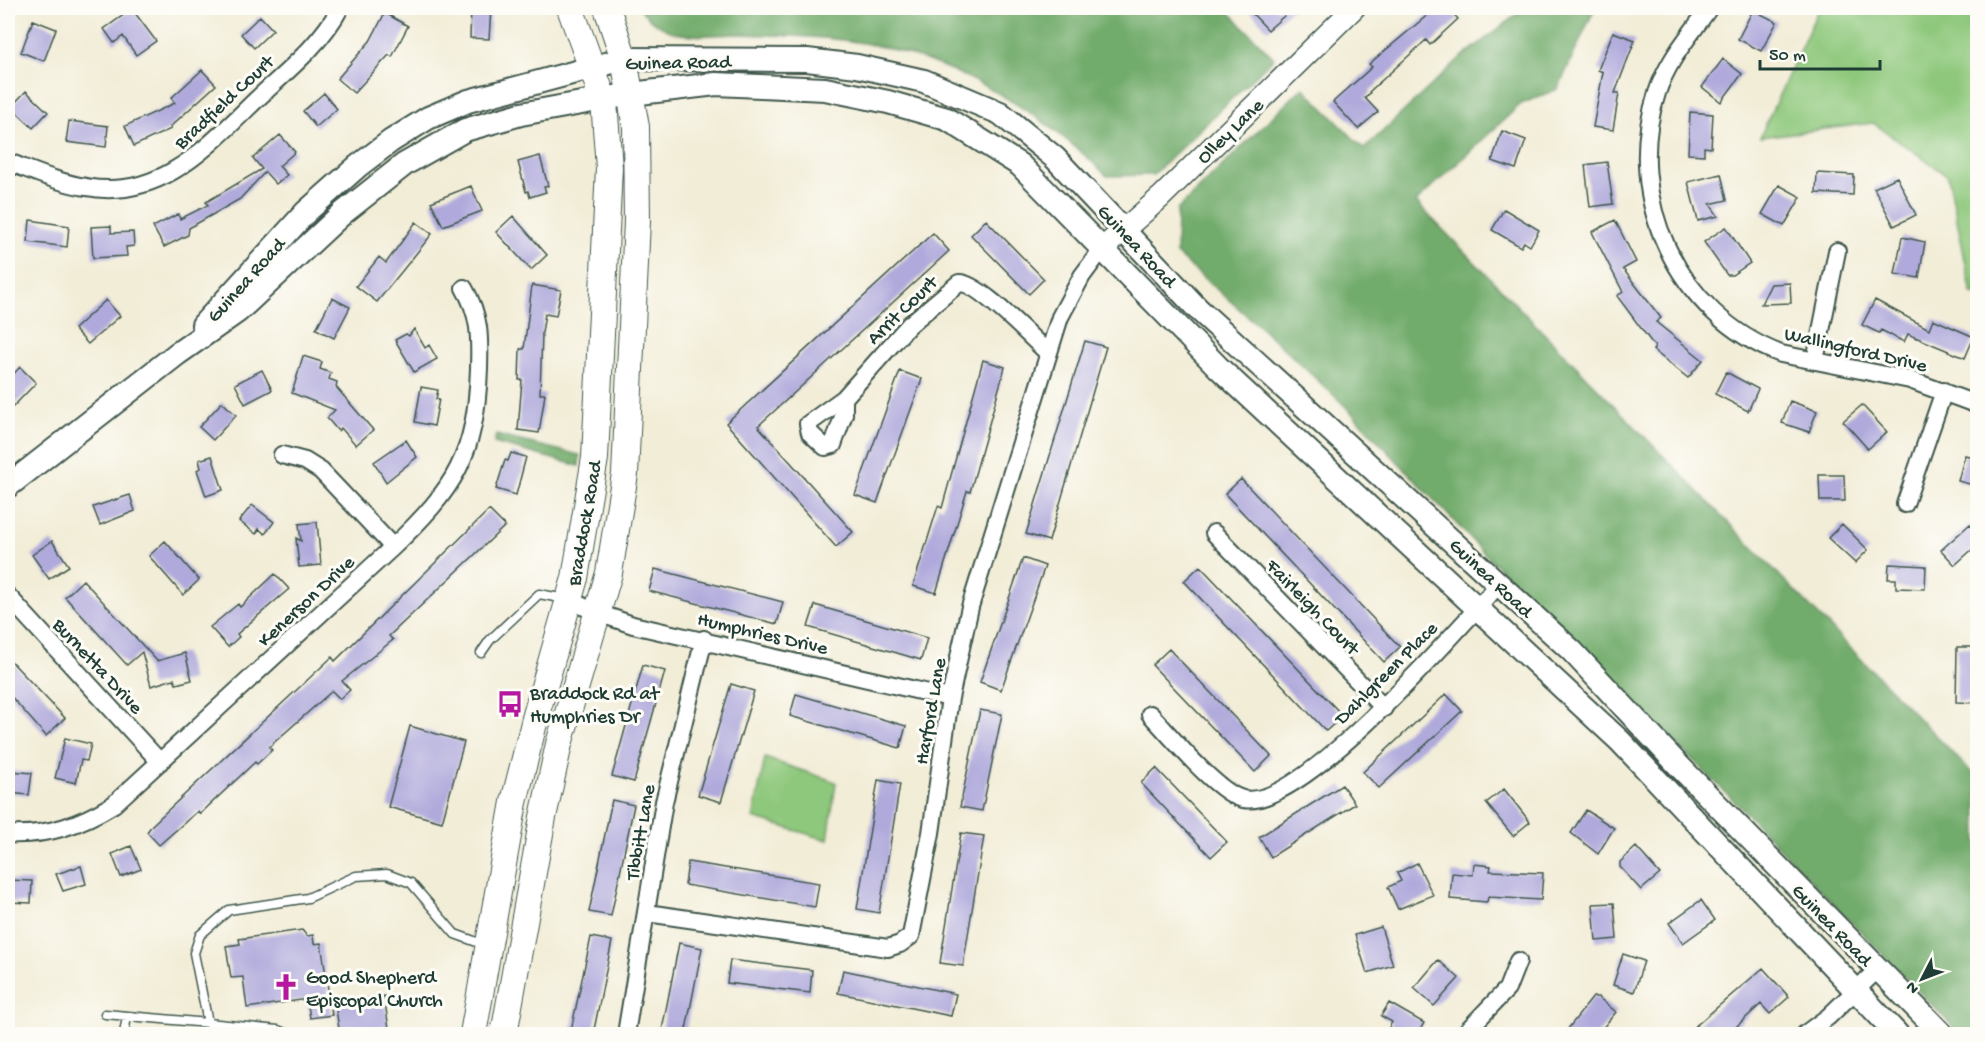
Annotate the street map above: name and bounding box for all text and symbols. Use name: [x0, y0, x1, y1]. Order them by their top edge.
scale bar: [1760, 33, 1880, 71]
text: 50 m: [1769, 46, 1806, 67]
street label: Bradfield Court: [170, 50, 281, 156]
street label: Guinea Road: [625, 52, 733, 77]
street label: Olley Lane: [1193, 95, 1270, 170]
street label: Guinea Road: [1091, 201, 1181, 296]
street label: Guinea Road: [204, 233, 293, 328]
street label: Arrit Court: [863, 271, 945, 351]
street label: Wallingford Drive: [1782, 324, 1929, 379]
street label: Braddock Road: [564, 457, 609, 589]
street label: Guinea Road: [1443, 535, 1538, 626]
street label: Kenerson Drive: [254, 551, 361, 653]
street label: Fairleigh Court: [1259, 555, 1364, 663]
street label: Humphries Drive: [695, 609, 830, 662]
street label: Burnetta Drive: [46, 614, 147, 720]
street label: Dahlgreen Place: [1330, 618, 1444, 732]
street label: Harford Lane: [912, 656, 953, 767]
place label: Braddock Rd at Humphries Dr: [529, 684, 661, 730]
bus stop icon: Braddock Rd at Humphries Dr: [495, 689, 525, 719]
street label: Tibbitt Lane: [623, 782, 662, 883]
street label: Guinea Road: [1786, 880, 1877, 974]
north arrow: [1892, 949, 1952, 1009]
place label: Good Shepherd Episcopal Church: [306, 968, 443, 1014]
church icon: Good Shepherd Episcopal Church: [271, 972, 301, 1002]
text: N: [1903, 976, 1924, 997]

